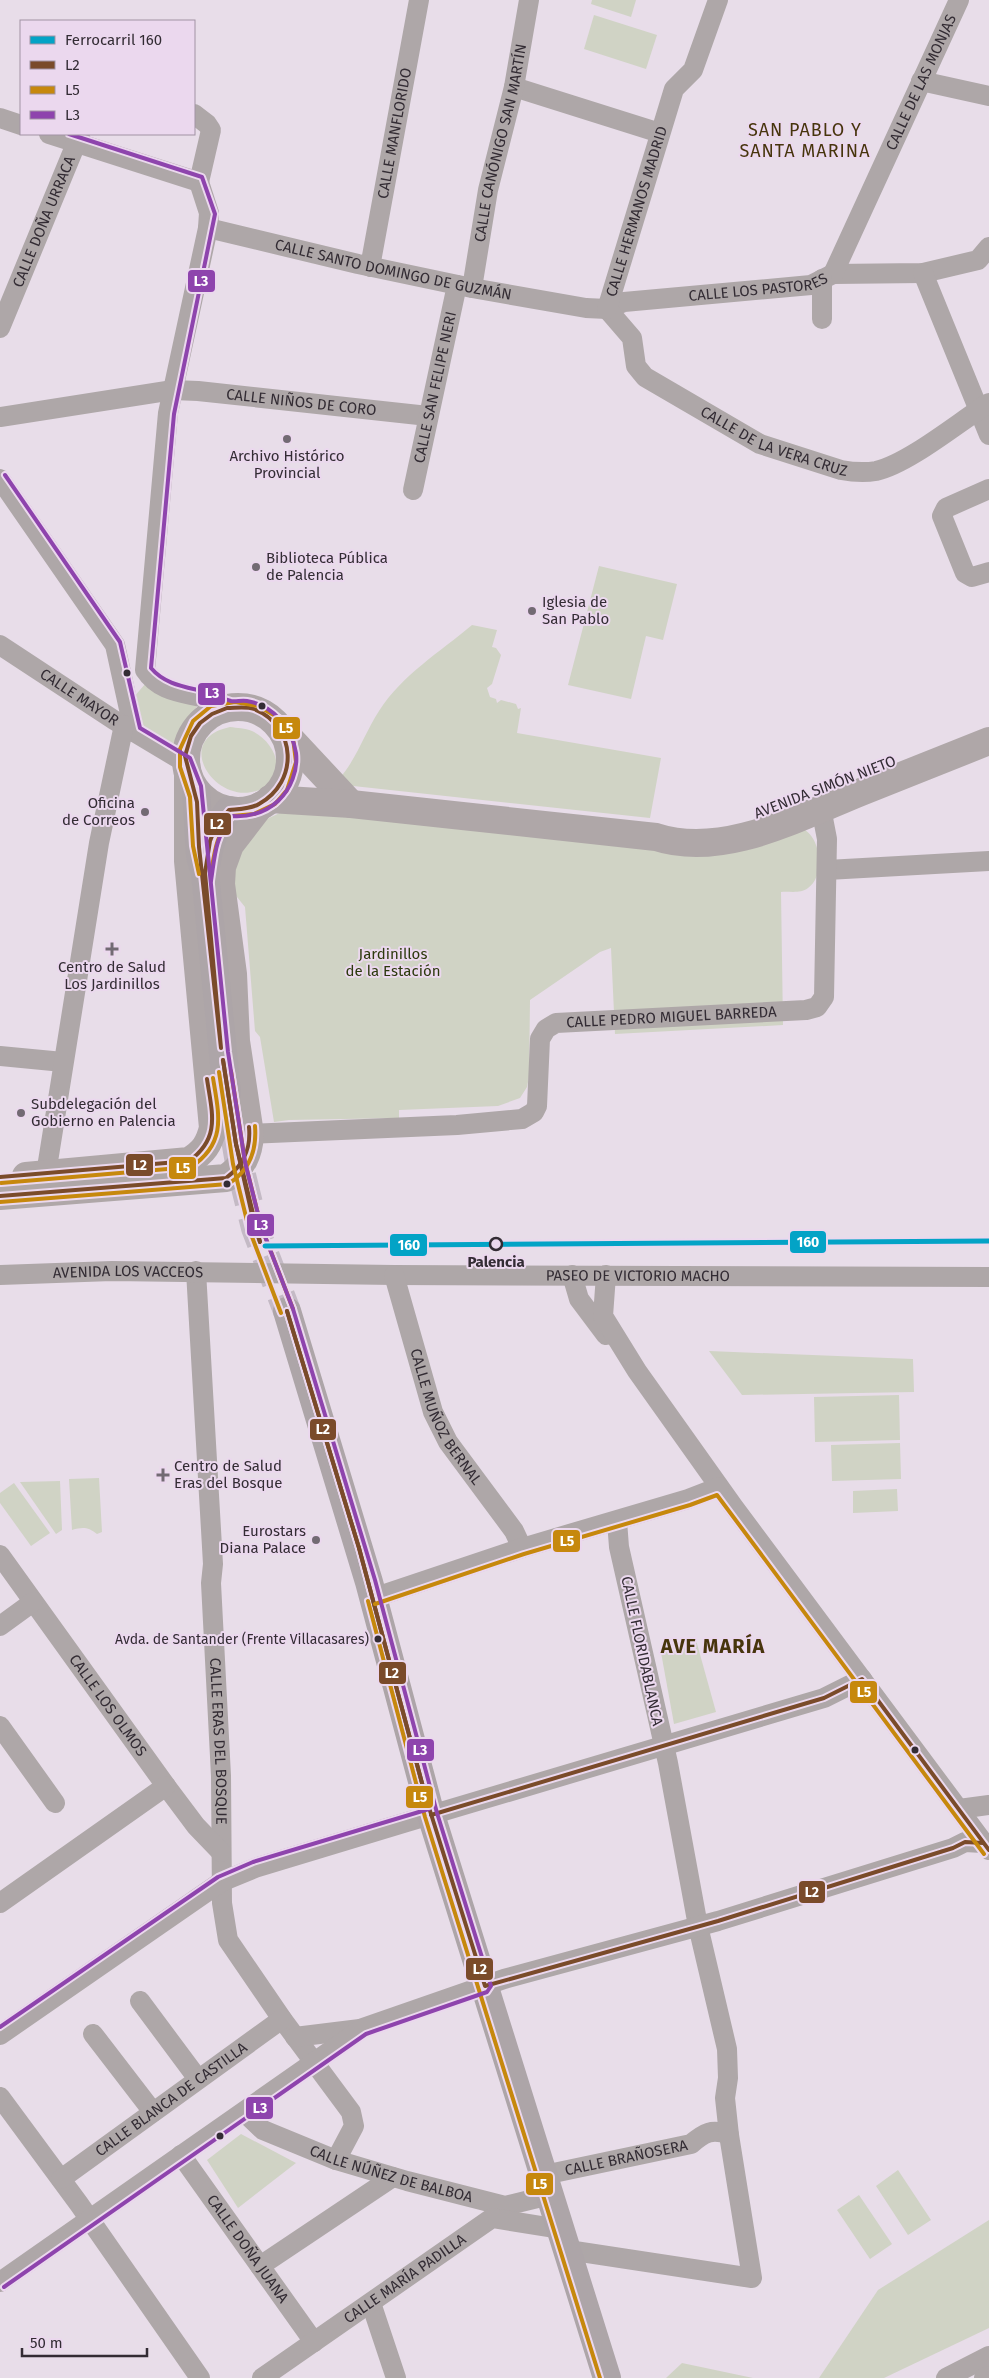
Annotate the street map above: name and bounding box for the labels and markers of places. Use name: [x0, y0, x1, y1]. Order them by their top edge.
marker: Archivo Histórico Provincial: [281, 433, 293, 445]
place label: Archivo Histórico Provincial: [229, 447, 345, 482]
place label: Biblioteca Pública de Palencia: [266, 549, 388, 584]
marker: Biblioteca Pública de Palencia: [250, 561, 262, 573]
place label: Iglesia de San Pablo: [542, 593, 609, 628]
marker: Iglesia de San Pablo: [526, 605, 538, 617]
unlabelled marker: [122, 668, 132, 678]
unlabelled marker: [257, 701, 267, 711]
place label: Oficina de Correos: [62, 794, 135, 829]
marker: Oficina de Correos: [139, 806, 151, 818]
marker: Centro de Salud Los Jardinillos: [105, 942, 119, 956]
place label: Centro de Salud Los Jardinillos: [58, 958, 166, 993]
place label: Subdelegación del Gobierno en Palencia: [31, 1095, 176, 1130]
marker: Subdelegación del Gobierno en Palencia: [15, 1107, 27, 1119]
unlabelled marker: [222, 1179, 232, 1189]
marker: Palencia: [489, 1237, 503, 1251]
place label: Palencia: [467, 1253, 525, 1271]
place label: Centro de Salud Eras del Bosque: [174, 1457, 282, 1492]
marker: Centro de Salud Eras del Bosque: [156, 1468, 170, 1482]
place label: Eurostars Diana Palace: [220, 1522, 306, 1557]
marker: Eurostars Diana Palace: [310, 1534, 322, 1546]
place label: Avda. de Santander (Frente Villacasares): [115, 1631, 369, 1648]
marker: Avda. de Santander (Frente Villacasares): [373, 1634, 383, 1644]
unlabelled marker: [910, 1745, 920, 1755]
unlabelled marker: [215, 2131, 225, 2141]

